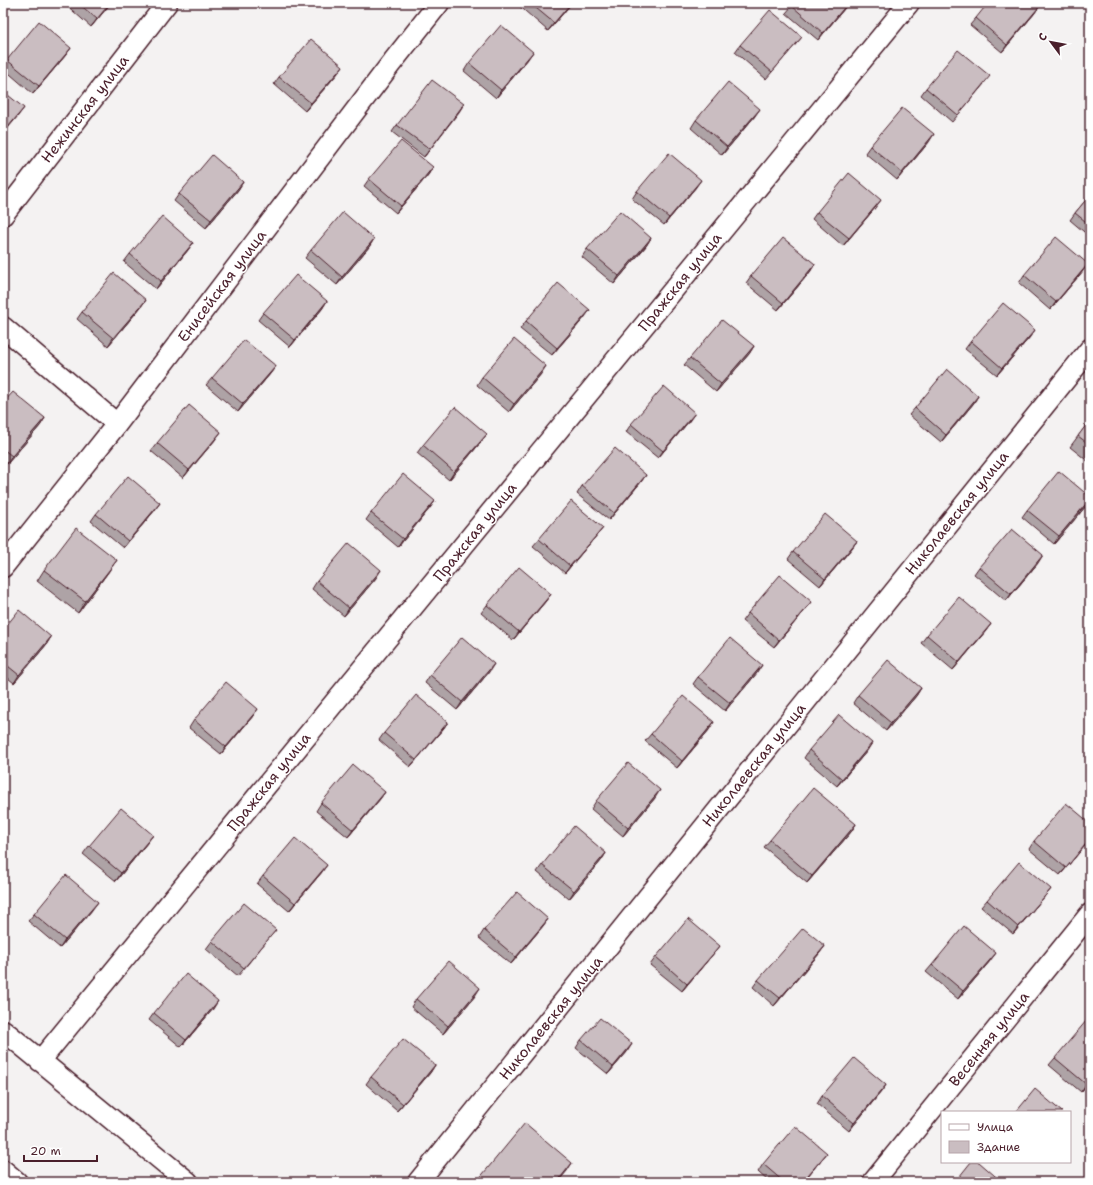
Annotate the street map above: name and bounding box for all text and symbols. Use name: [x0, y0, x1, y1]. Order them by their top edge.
north arrow: [1031, 22, 1071, 62]
text: С: [1035, 30, 1051, 44]
street label: Нежинская улица: [37, 50, 134, 167]
street label: Енисейская улица: [173, 225, 271, 346]
street label: Пражская улица: [634, 228, 727, 336]
street label: Николаевская улица: [901, 446, 1014, 579]
street label: Пражская улица: [429, 478, 522, 586]
street label: Николаевская улица: [698, 698, 811, 831]
street label: Пражская улица: [223, 728, 316, 836]
street label: Николаевская улица: [495, 951, 608, 1084]
street label: Весенняя улица: [944, 987, 1034, 1091]
legend: [941, 1111, 1071, 1163]
text: Улица: [977, 1119, 1014, 1135]
scale bar: [24, 1137, 97, 1163]
text: Здание: [977, 1139, 1021, 1155]
text: 20 m: [30, 1143, 61, 1159]

